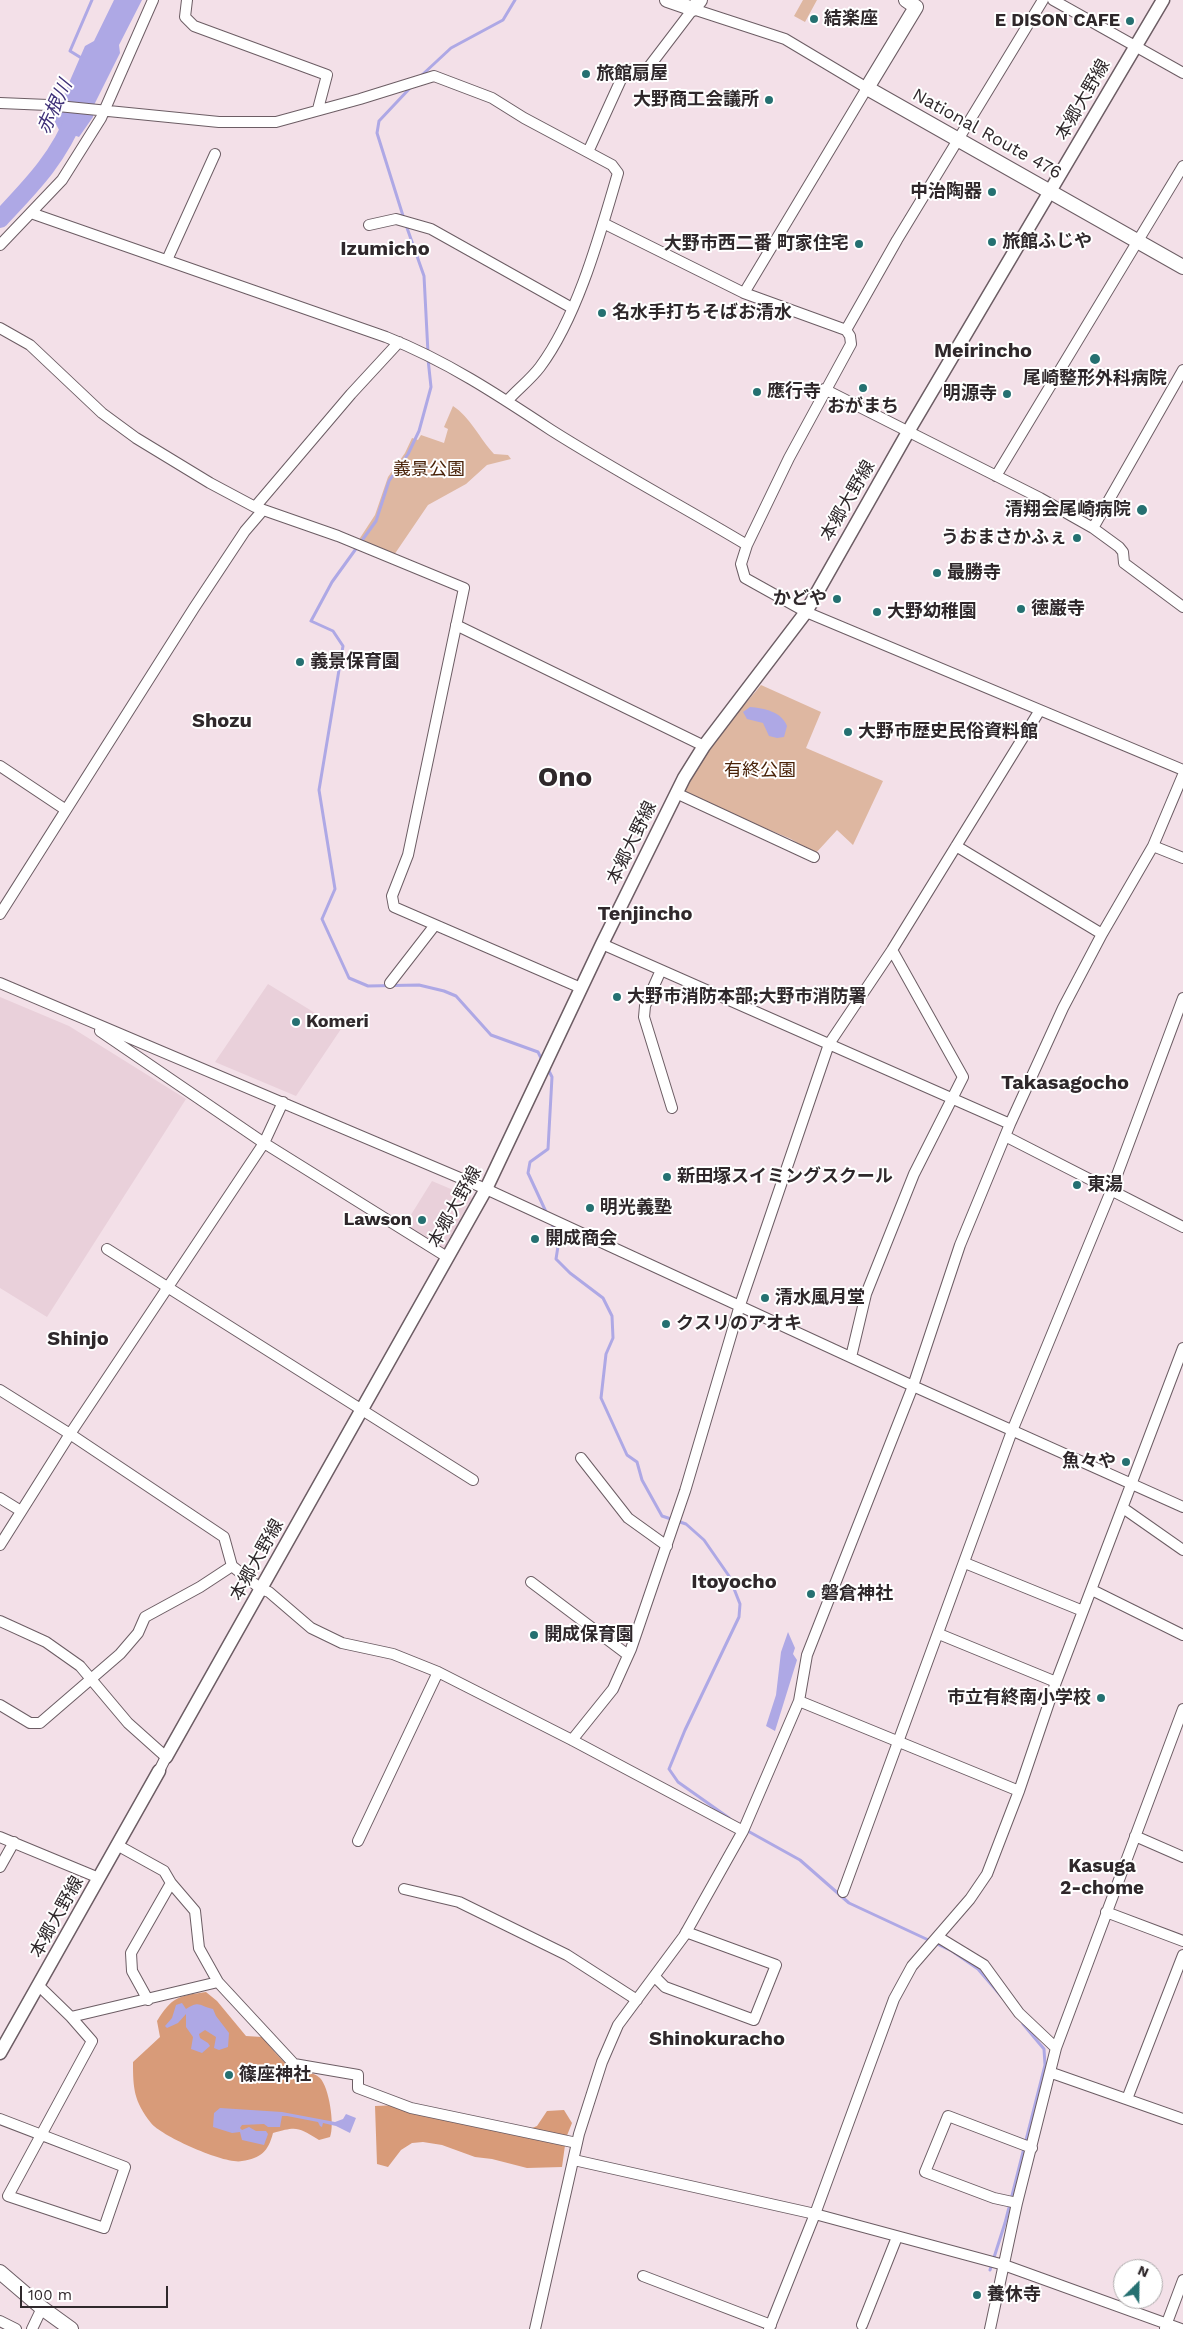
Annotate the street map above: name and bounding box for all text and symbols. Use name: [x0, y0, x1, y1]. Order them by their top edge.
place label: 結楽座: [824, 8, 878, 30]
place label: E DISON CAFE: [995, 10, 1120, 32]
marker: 結楽座: [808, 13, 820, 25]
marker: E DISON CAFE: [1124, 15, 1136, 27]
street label: 本郷大野線: [1051, 56, 1115, 144]
place label: 旅館扇屋: [596, 63, 668, 85]
marker: 旅館扇屋: [580, 68, 592, 80]
water label: 赤根川: [33, 76, 77, 138]
street label: National Route 476: [909, 84, 1065, 184]
place label: 大野商工会議所: [633, 89, 759, 111]
marker: 大野商工会議所: [763, 94, 775, 106]
place label: 中治陶器: [910, 181, 982, 203]
marker: 中治陶器: [986, 186, 998, 198]
place label: 旅館ふじや: [1002, 231, 1092, 253]
place label: 大野市西二番 町家住宅: [664, 233, 849, 255]
marker: 旅館ふじや: [986, 236, 998, 248]
district label: Izumicho: [340, 237, 430, 261]
marker: 大野市西二番 町家住宅: [853, 238, 865, 250]
place label: 名水手打ちそばお清水: [612, 302, 792, 324]
marker: 名水手打ちそばお清水: [596, 307, 608, 319]
district label: Meirincho: [934, 339, 1032, 363]
marker: 尾崎整形外科病院: [1088, 352, 1102, 366]
place label: 尾崎整形外科病院: [1023, 368, 1167, 390]
place label: 應行寺: [767, 381, 821, 403]
marker: おがまち: [857, 382, 869, 394]
place label: 明源寺: [943, 383, 997, 405]
marker: 應行寺: [751, 386, 763, 398]
marker: 明源寺: [1001, 388, 1013, 400]
place label: おがまち: [827, 396, 899, 418]
street label: 本郷大野線: [816, 457, 880, 545]
park label: 義景公園: [393, 459, 465, 481]
place label: 清翔会尾崎病院: [1005, 499, 1131, 521]
marker: 清翔会尾崎病院: [1135, 503, 1149, 517]
place label: うおまさかふぇ: [941, 527, 1067, 549]
marker: うおまさかふぇ: [1071, 532, 1083, 544]
place label: 最勝寺: [947, 562, 1001, 584]
marker: 最勝寺: [931, 567, 943, 579]
place label: かどや: [773, 588, 827, 610]
marker: かどや: [831, 593, 843, 605]
place label: 徳巌寺: [1031, 598, 1085, 620]
place label: 大野幼稚園: [887, 601, 977, 623]
marker: 徳巌寺: [1015, 603, 1027, 615]
marker: 大野幼稚園: [871, 606, 883, 618]
place label: 義景保育園: [310, 651, 400, 673]
marker: 義景保育園: [294, 656, 306, 668]
district label: Shozu: [192, 709, 252, 733]
place label: 大野市歴史民俗資料館: [858, 721, 1038, 743]
marker: 大野市歴史民俗資料館: [842, 726, 854, 738]
park label: 有終公園: [724, 760, 796, 782]
district label: Ono: [538, 761, 592, 795]
street label: 本郷大野線: [603, 798, 661, 888]
district label: Tenjincho: [598, 902, 692, 926]
place label: 大野市消防本部;大野市消防署: [627, 986, 866, 1008]
marker: 大野市消防本部;大野市消防署: [611, 991, 623, 1003]
place label: Komeri: [306, 1011, 369, 1033]
marker: Komeri: [290, 1016, 302, 1028]
district label: Takasagocho: [1001, 1071, 1129, 1095]
street label: 本郷大野線: [424, 1162, 486, 1252]
place label: 新田塚スイミングスクール: [677, 1166, 893, 1188]
marker: 新田塚スイミングスクール: [661, 1171, 673, 1183]
place label: 東湯: [1087, 1174, 1123, 1196]
marker: 東湯: [1071, 1179, 1083, 1191]
place label: 明光義塾: [600, 1197, 672, 1219]
marker: 明光義塾: [584, 1202, 596, 1214]
place label: Lawson: [343, 1209, 412, 1231]
marker: Lawson: [416, 1214, 428, 1226]
place label: 開成商会: [545, 1228, 617, 1250]
marker: 開成商会: [529, 1233, 541, 1245]
place label: 清水風月堂: [775, 1287, 865, 1309]
marker: 清水風月堂: [759, 1292, 771, 1304]
place label: クスリのアオキ: [676, 1313, 802, 1335]
marker: クスリのアオキ: [660, 1318, 672, 1330]
district label: Shinjo: [47, 1327, 109, 1351]
place label: 魚々や: [1062, 1451, 1116, 1473]
marker: 魚々や: [1120, 1456, 1132, 1468]
street label: 本郷大野線: [226, 1515, 288, 1605]
district label: Itoyocho: [691, 1570, 777, 1594]
place label: 磐倉神社: [821, 1583, 893, 1605]
marker: 磐倉神社: [805, 1588, 817, 1600]
place label: 開成保育園: [544, 1624, 634, 1646]
marker: 開成保育園: [528, 1629, 540, 1641]
place label: 市立有終南小学校: [947, 1687, 1091, 1709]
marker: 市立有終南小学校: [1095, 1692, 1107, 1704]
district label: Kasuga 2-chome: [1060, 1855, 1144, 1899]
street label: 本郷大野線: [26, 1872, 88, 1962]
district label: Shinokuracho: [649, 2027, 785, 2051]
place label: 篠座神社: [239, 2064, 311, 2086]
marker: 篠座神社: [223, 2069, 235, 2081]
north arrow: [1113, 2259, 1163, 2309]
text: N: [1136, 2262, 1151, 2281]
scale bar: [22, 2276, 170, 2308]
place label: 養休寺: [987, 2284, 1041, 2306]
text: 100 m: [28, 2286, 72, 2304]
marker: 養休寺: [971, 2289, 983, 2301]

